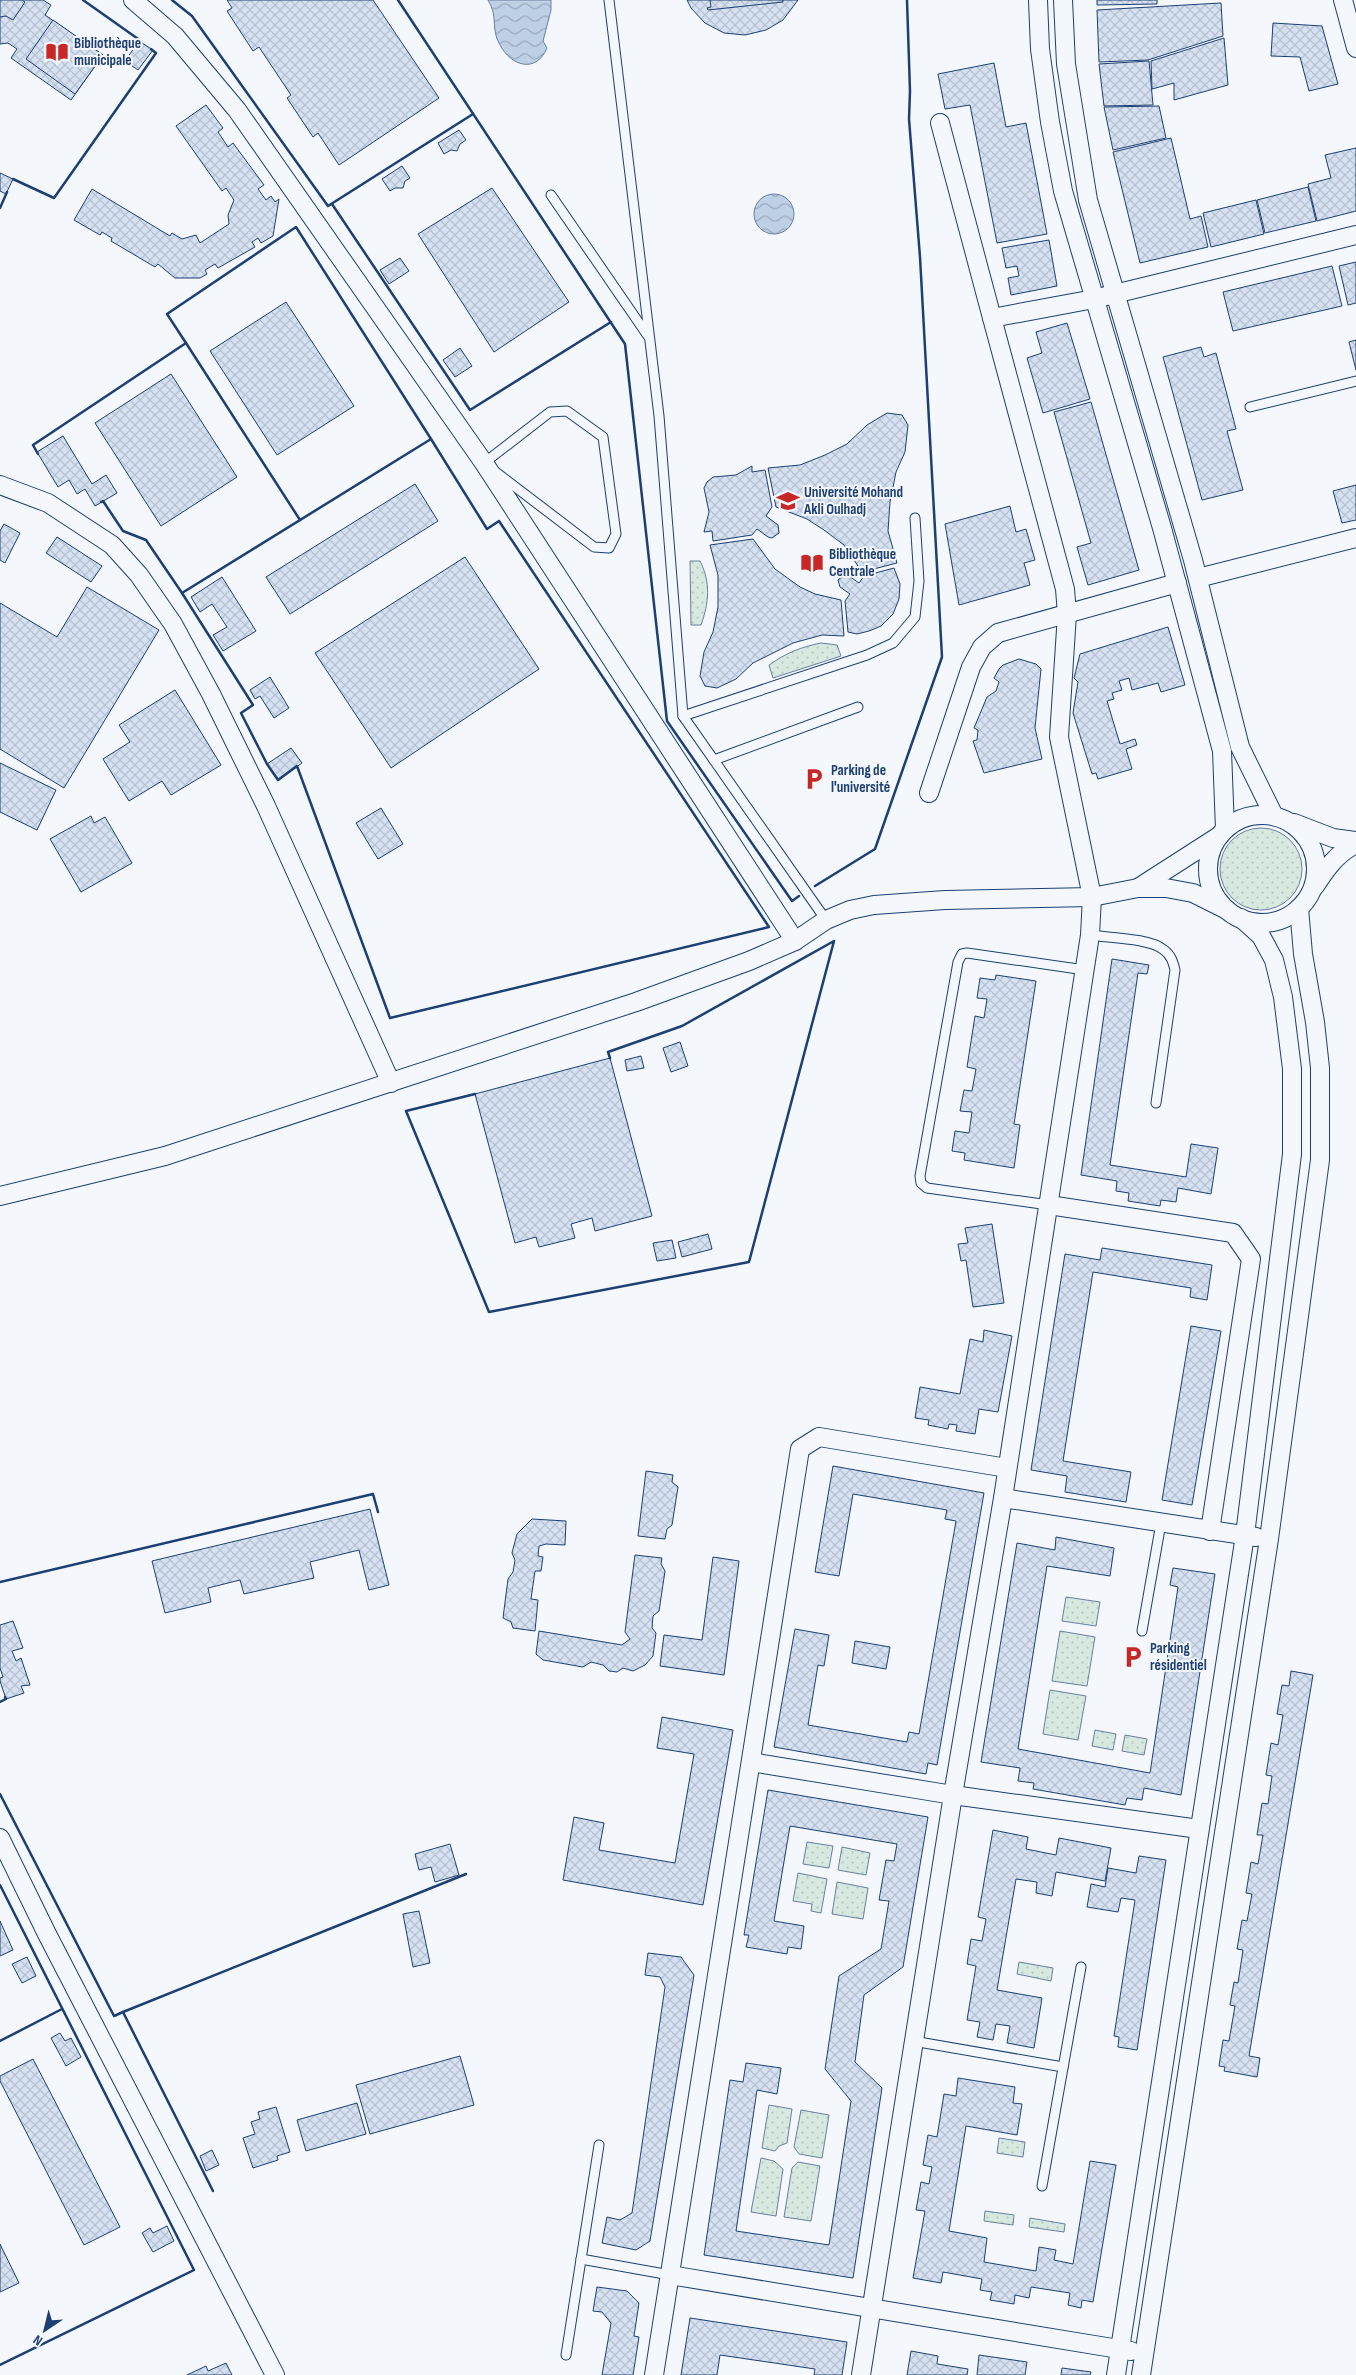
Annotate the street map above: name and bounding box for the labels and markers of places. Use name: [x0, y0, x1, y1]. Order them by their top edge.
place label: Bibliothèque municipale: [74, 34, 141, 70]
library icon: Bibliothèque municipale: [44, 39, 70, 65]
place label: Université Mohand Akli Oulhadj: [803, 483, 903, 519]
school or university icon: Université Mohand Akli Oulhadj: [775, 488, 801, 514]
place label: Bibliothèque Centrale: [829, 545, 896, 581]
library icon: Bibliothèque Centrale: [799, 550, 825, 576]
place label: Parking de l'université: [831, 761, 890, 797]
parking icon: Parking de l'université: [801, 766, 827, 792]
place label: Parking résidentiel: [1150, 1639, 1207, 1675]
parking icon: Parking résidentiel: [1120, 1644, 1146, 1670]

